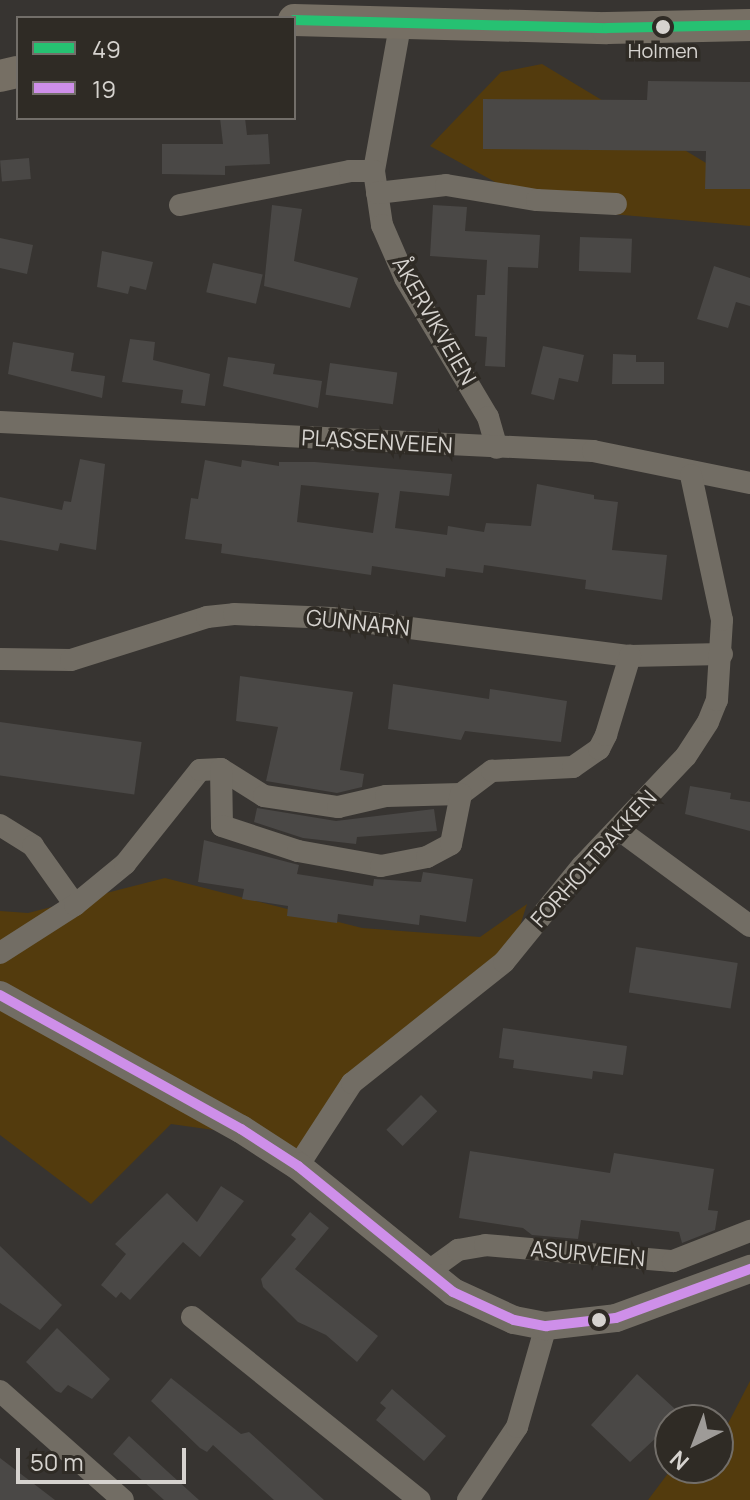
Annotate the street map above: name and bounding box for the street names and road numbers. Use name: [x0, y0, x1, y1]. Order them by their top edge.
street label: ÅKERVIKVEIEN: [387, 252, 481, 390]
street label: PLASSENVEIEN: [301, 425, 453, 459]
street label: GUNNARN: [305, 604, 411, 642]
street label: FORHOLTBAKKEN: [526, 785, 662, 933]
street label: ASURVEIEN: [530, 1236, 646, 1272]

